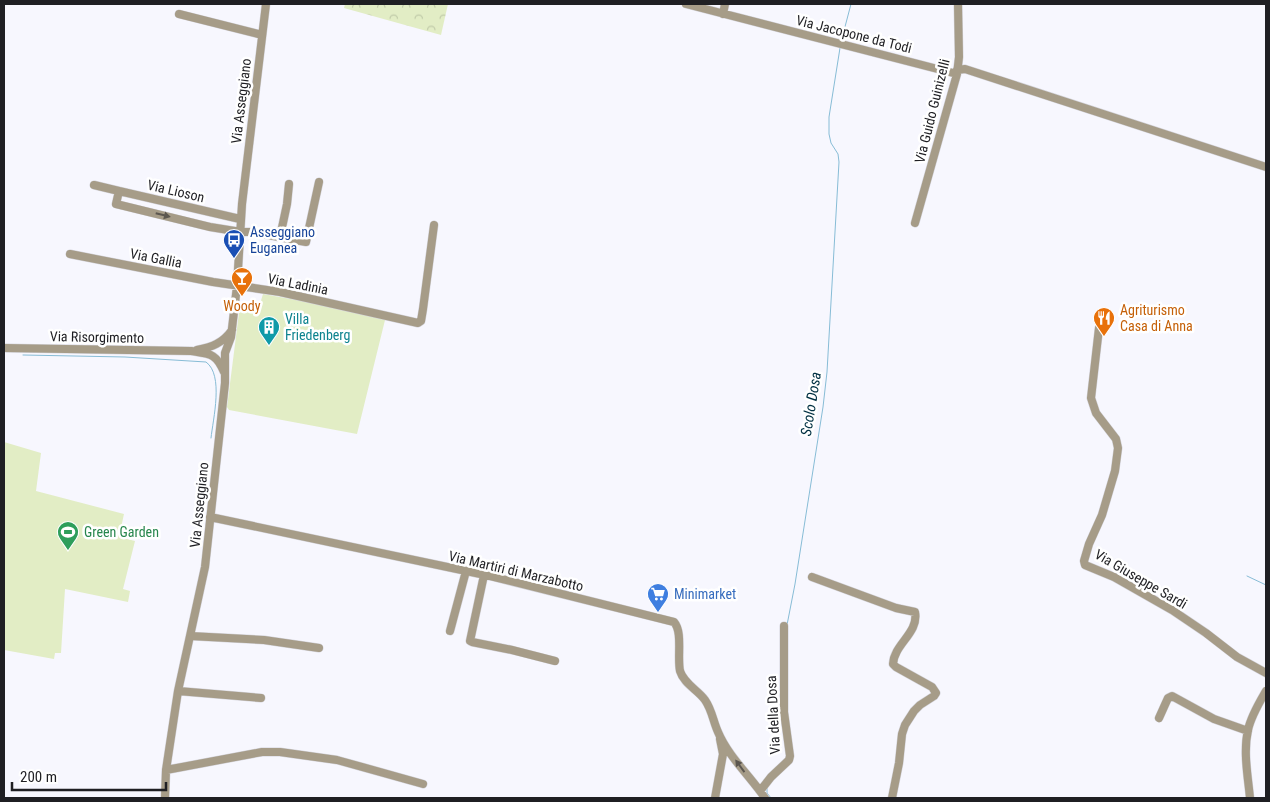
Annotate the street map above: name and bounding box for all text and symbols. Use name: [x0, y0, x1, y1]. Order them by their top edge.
street label: Via Jacopone da Todi: [794, 12, 914, 56]
street label: Via Asseggiano: [228, 57, 254, 145]
street label: Via Guido Guinizelli: [911, 57, 953, 165]
street label: Via Lioson: [146, 177, 206, 205]
one-way arrow: [156, 211, 171, 219]
place label: Asseggiano Euganea: [250, 224, 315, 256]
bus stop icon: Asseggiano Euganea: [222, 228, 246, 259]
street label: Via Gallia: [129, 245, 183, 271]
bar icon: Woody: [230, 266, 254, 297]
street label: Via Ladinia: [266, 270, 330, 298]
place label: Woody: [223, 298, 261, 314]
place label: Agriturismo Casa di Anna: [1120, 302, 1193, 334]
restaurant icon: Agriturismo Casa di Anna: [1092, 306, 1116, 337]
place label: Villa Friedenberg: [285, 311, 350, 343]
building icon: Villa Friedenberg: [257, 315, 281, 346]
street label: Via Risorgimento: [50, 328, 144, 346]
water label: Scolo Dosa: [797, 371, 825, 437]
street label: Via Asseggiano: [187, 461, 211, 549]
sports icon: Green Garden: [56, 520, 80, 551]
place label: Green Garden: [84, 524, 159, 540]
street label: Via Giuseppe Sardi: [1092, 546, 1190, 612]
street label: Via Martiri di Marzabotto: [447, 548, 585, 594]
supermarket icon: Minimarket: [646, 582, 670, 613]
place label: Minimarket: [674, 586, 736, 602]
street label: Via della Dosa: [763, 675, 783, 755]
scale bar: [12, 760, 166, 792]
one-way arrow: [735, 760, 746, 773]
text: 200 m: [20, 768, 57, 786]

